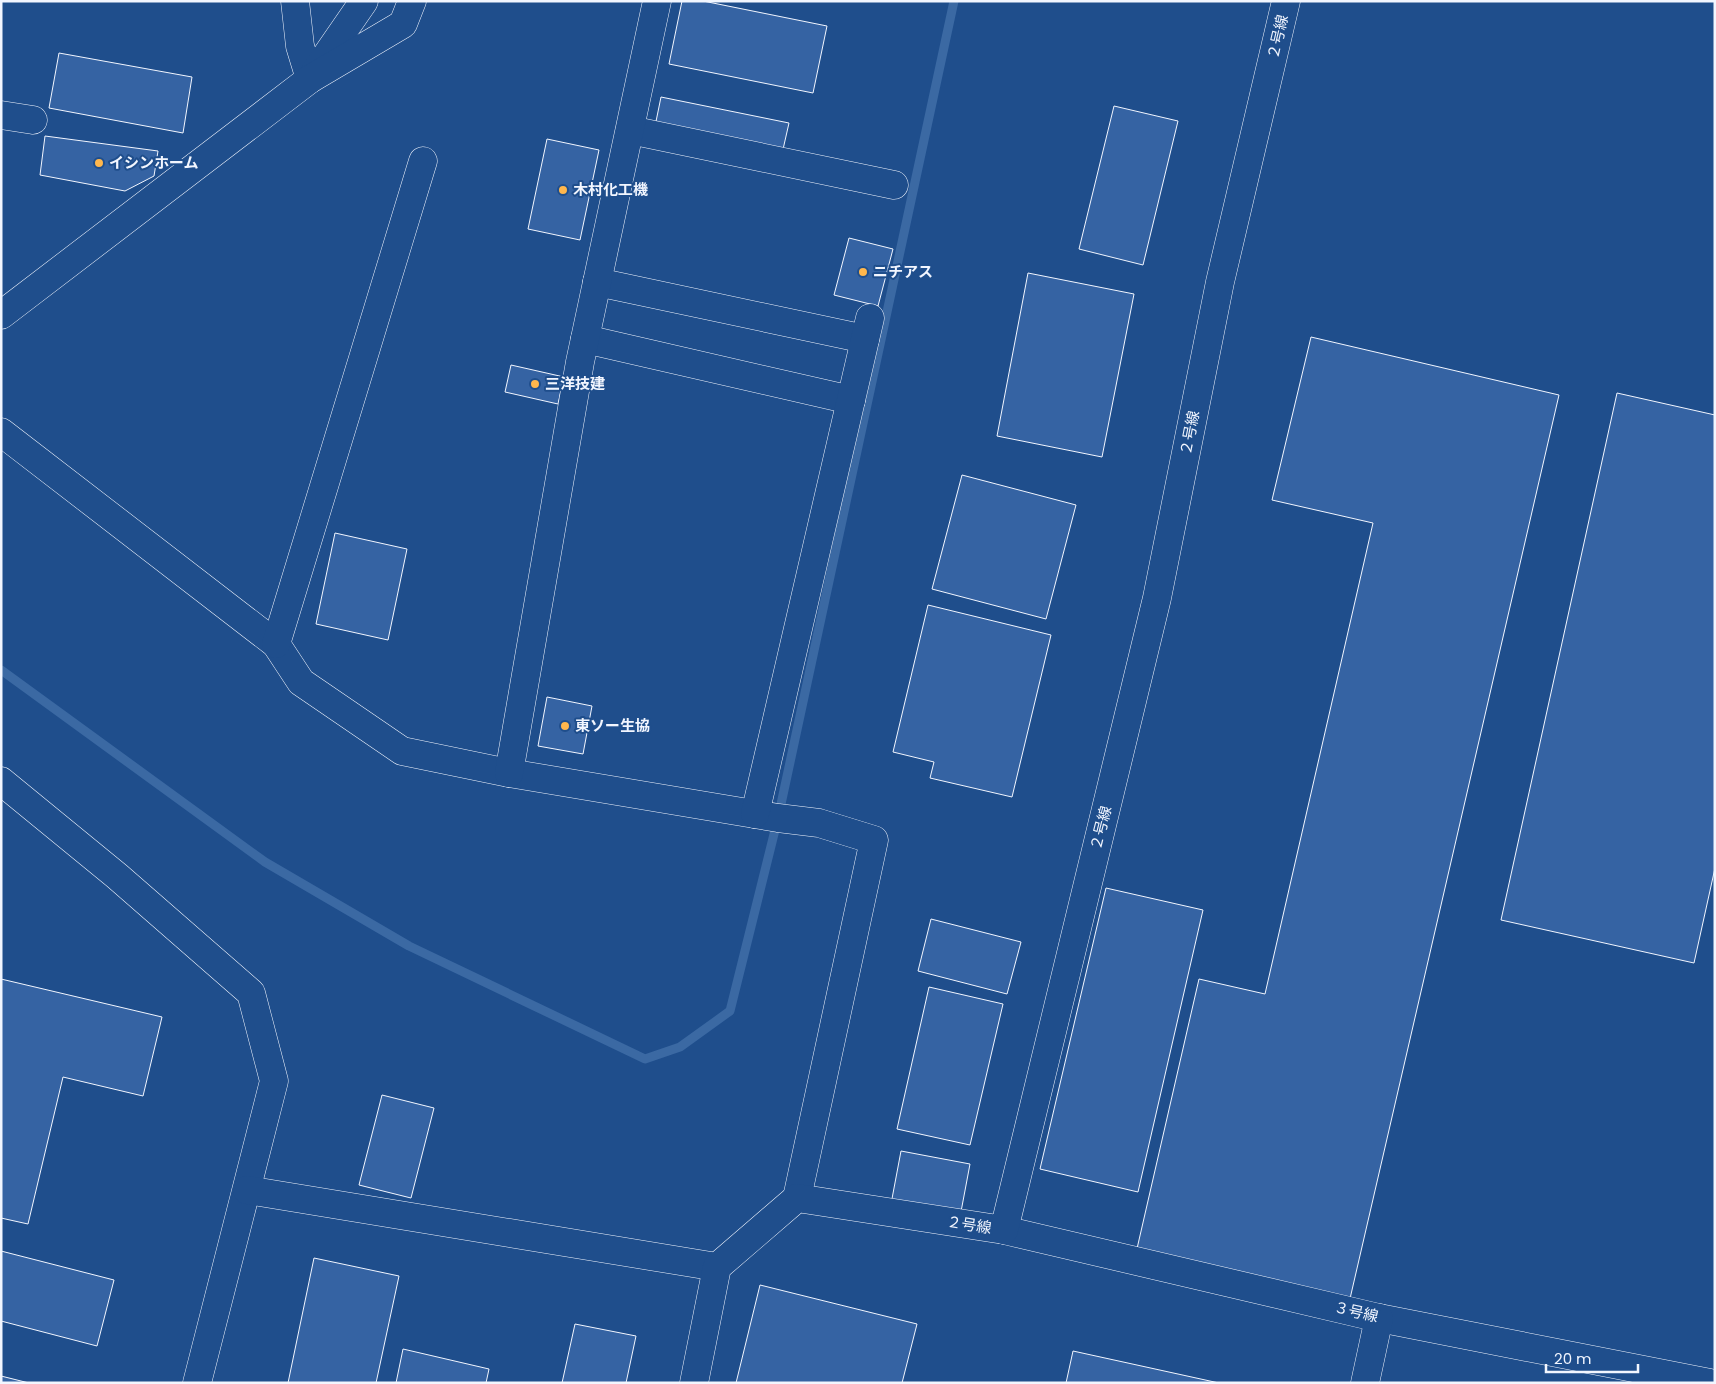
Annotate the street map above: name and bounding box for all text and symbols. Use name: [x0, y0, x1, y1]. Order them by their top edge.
street label: ２号線: [1262, 13, 1293, 61]
place label: イシンホーム: [109, 152, 199, 173]
marker: イシンホーム: [93, 157, 105, 169]
place label: 木村化工機: [573, 179, 648, 200]
marker: 木村化工機: [557, 184, 569, 196]
place label: ニチアス: [873, 261, 933, 282]
marker: ニチアス: [857, 266, 869, 278]
place label: 三洋技建: [545, 373, 605, 394]
marker: 三洋技建: [529, 378, 541, 390]
street label: ２号線: [1175, 409, 1204, 457]
place label: 東ソー生協: [575, 715, 650, 736]
marker: 東ソー生協: [559, 720, 571, 732]
street label: ２号線: [1085, 803, 1116, 852]
street label: ２号線: [945, 1211, 993, 1238]
street label: ３号線: [1332, 1296, 1380, 1327]
scale bar: [1546, 1342, 1638, 1374]
text: 20 m: [1554, 1348, 1592, 1369]

